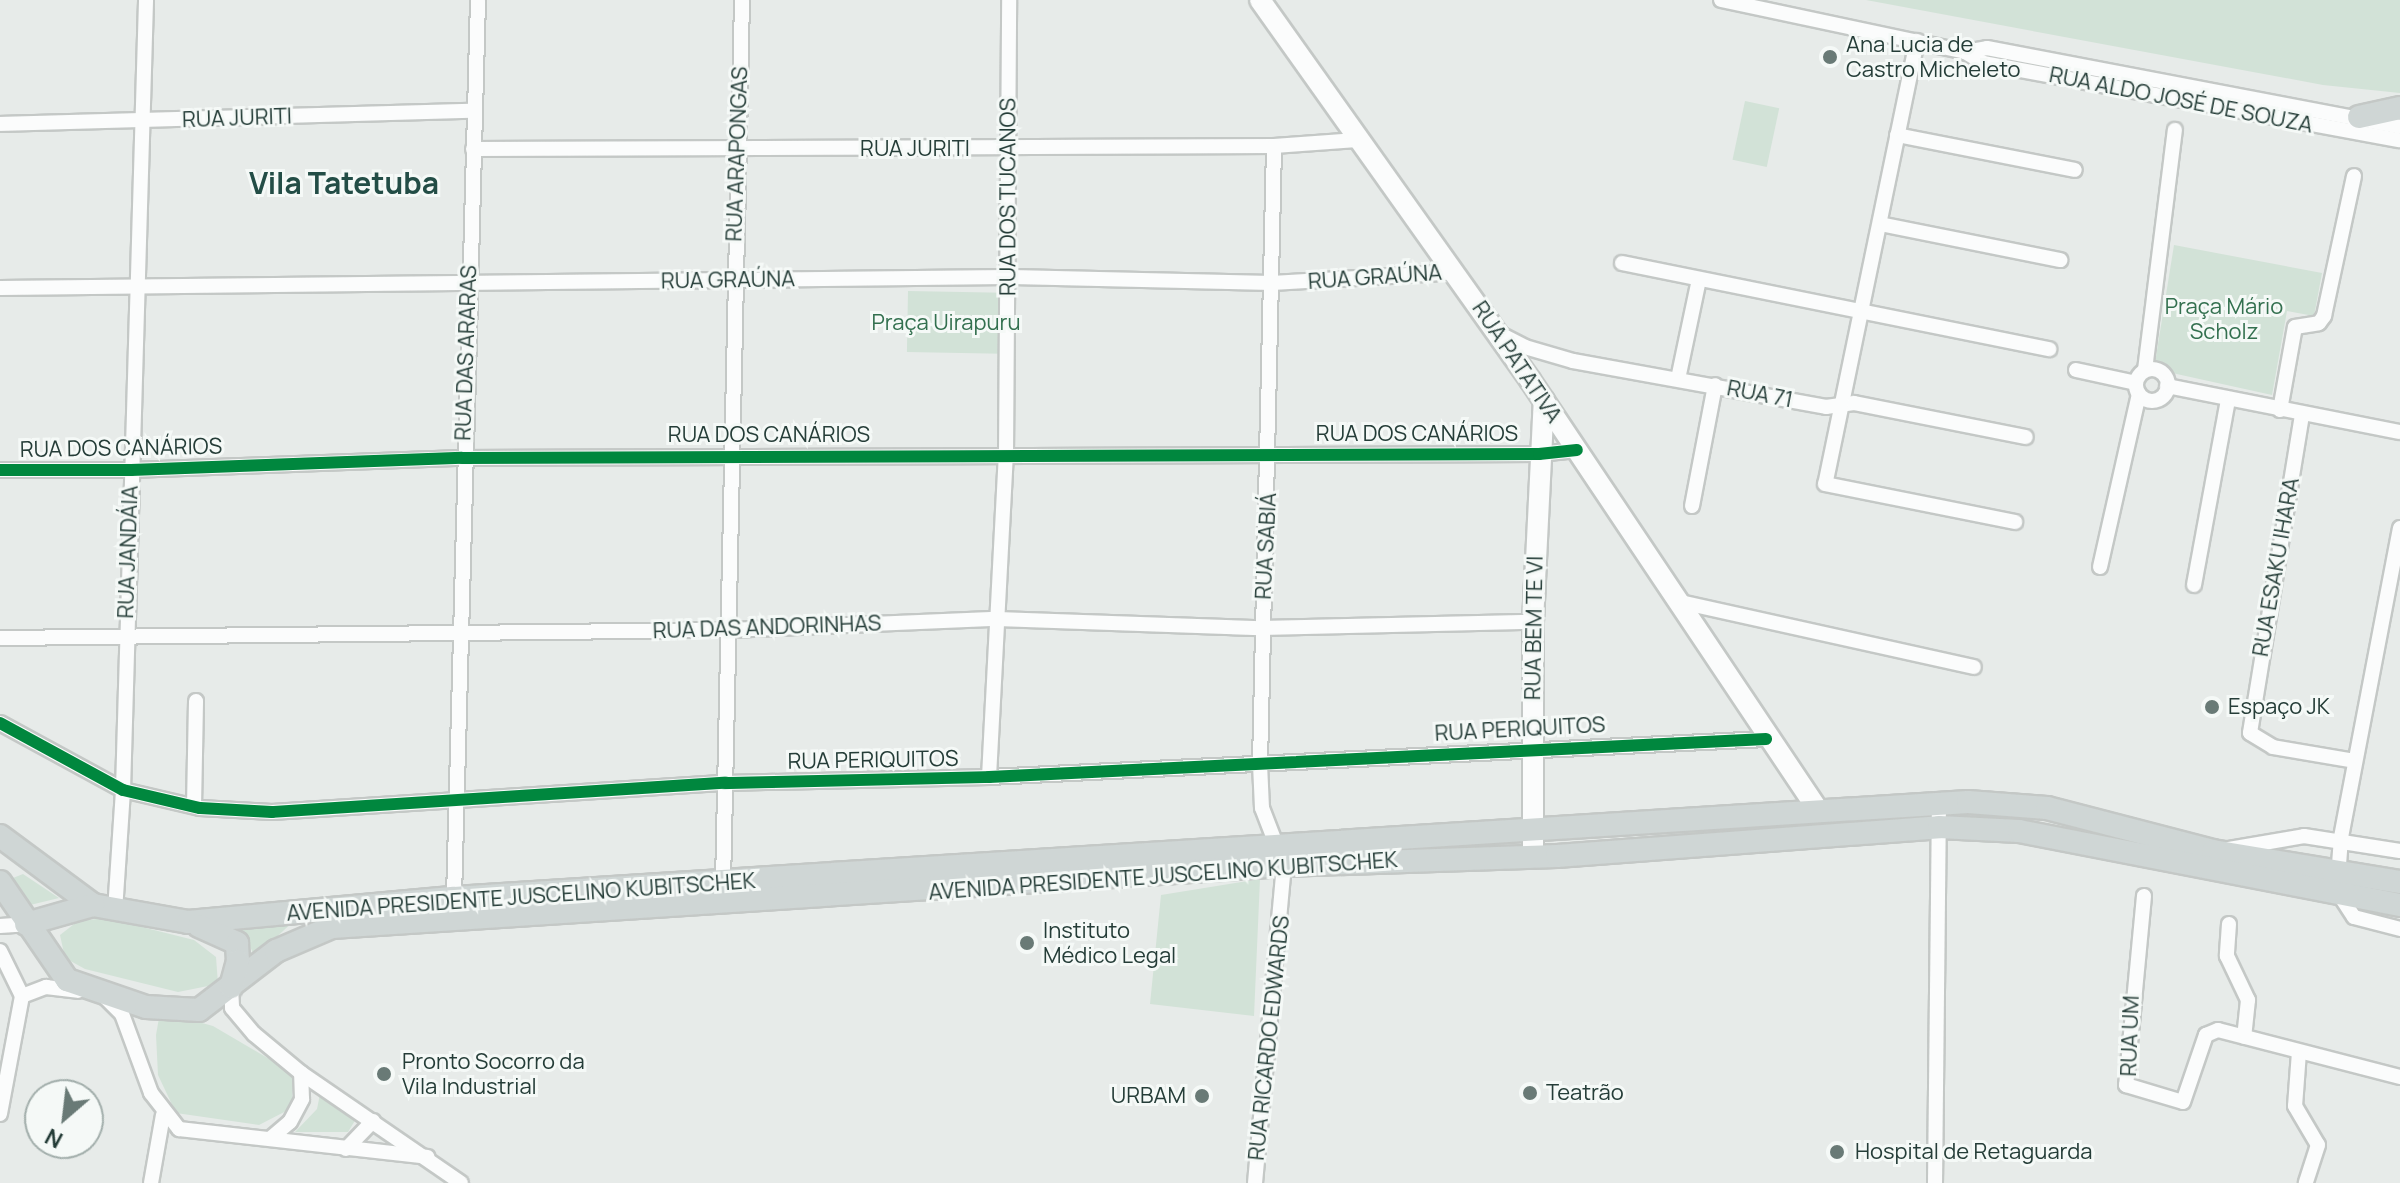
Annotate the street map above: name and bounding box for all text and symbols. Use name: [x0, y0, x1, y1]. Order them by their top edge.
place label: Ana Lucia de Castro Micheleto: [1846, 31, 2021, 82]
marker: Ana Lucia de Castro Micheleto: [1821, 48, 1839, 66]
street label: RUA ALDO JOSÉ DE SOUZA: [2047, 61, 2315, 139]
street label: RUA ARAPONGAS: [721, 66, 753, 242]
street label: RUA DOS TUCANOS: [995, 98, 1021, 296]
street label: RUA JURITI: [182, 103, 292, 133]
street label: RUA JURITI: [860, 136, 970, 162]
district label: Vila Tatetuba: [249, 165, 439, 201]
street label: RUA GRAÚNA: [1307, 259, 1443, 295]
street label: RUA DAS ARARAS: [450, 265, 482, 441]
street label: RUA GRAÚNA: [661, 266, 795, 294]
park label: Praça Mário Scholz: [2165, 293, 2283, 344]
street label: RUA PATATIVA: [1467, 296, 1567, 428]
park label: Praça Uirapuru: [871, 310, 1021, 336]
street label: RUA 71: [1725, 375, 1795, 413]
street label: RUA DOS CANÁRIOS: [1316, 421, 1518, 447]
street label: RUA DOS CANÁRIOS: [668, 422, 870, 448]
street label: RUA DOS CANÁRIOS: [20, 433, 222, 463]
street label: RUA ESAKU IHARA: [2247, 475, 2305, 659]
street label: RUA JANDÁIA: [112, 485, 144, 619]
street label: RUA SABIÁ: [1250, 492, 1282, 600]
street label: RUA BEM TE VI: [1520, 556, 1548, 700]
street label: RUA DAS ANDORINHAS: [652, 610, 882, 644]
place label: Espaço JK: [2228, 694, 2330, 720]
marker: Espaço JK: [2203, 698, 2221, 716]
street label: RUA PERIQUITOS: [1434, 711, 1606, 747]
street label: RUA PERIQUITOS: [787, 745, 959, 775]
street label: AVENIDA PRESIDENTE JUSCELINO KUBITSCHEK: [928, 846, 1398, 906]
street label: AVENIDA PRESIDENTE JUSCELINO KUBITSCHEK: [286, 867, 756, 927]
street label: RUA RICARDO EDWARDS: [1243, 914, 1295, 1162]
place label: Instituto Médico Legal: [1043, 917, 1176, 968]
marker: Instituto Médico Legal: [1018, 934, 1036, 952]
street label: RUA UM: [2115, 995, 2145, 1077]
place label: Pronto Socorro da Vila Industrial: [402, 1048, 585, 1100]
marker: Pronto Socorro da Vila Industrial: [373, 1063, 395, 1085]
north arrow: [24, 1079, 104, 1159]
place label: Teatrão: [1546, 1080, 1624, 1106]
place label: URBAM: [1111, 1083, 1186, 1109]
marker: Teatrão: [1521, 1084, 1539, 1102]
marker: URBAM: [1193, 1087, 1211, 1105]
text: N: [40, 1121, 68, 1155]
place label: Hospital de Retaguarda: [1855, 1139, 2093, 1165]
marker: Hospital de Retaguarda: [1826, 1141, 1848, 1163]

